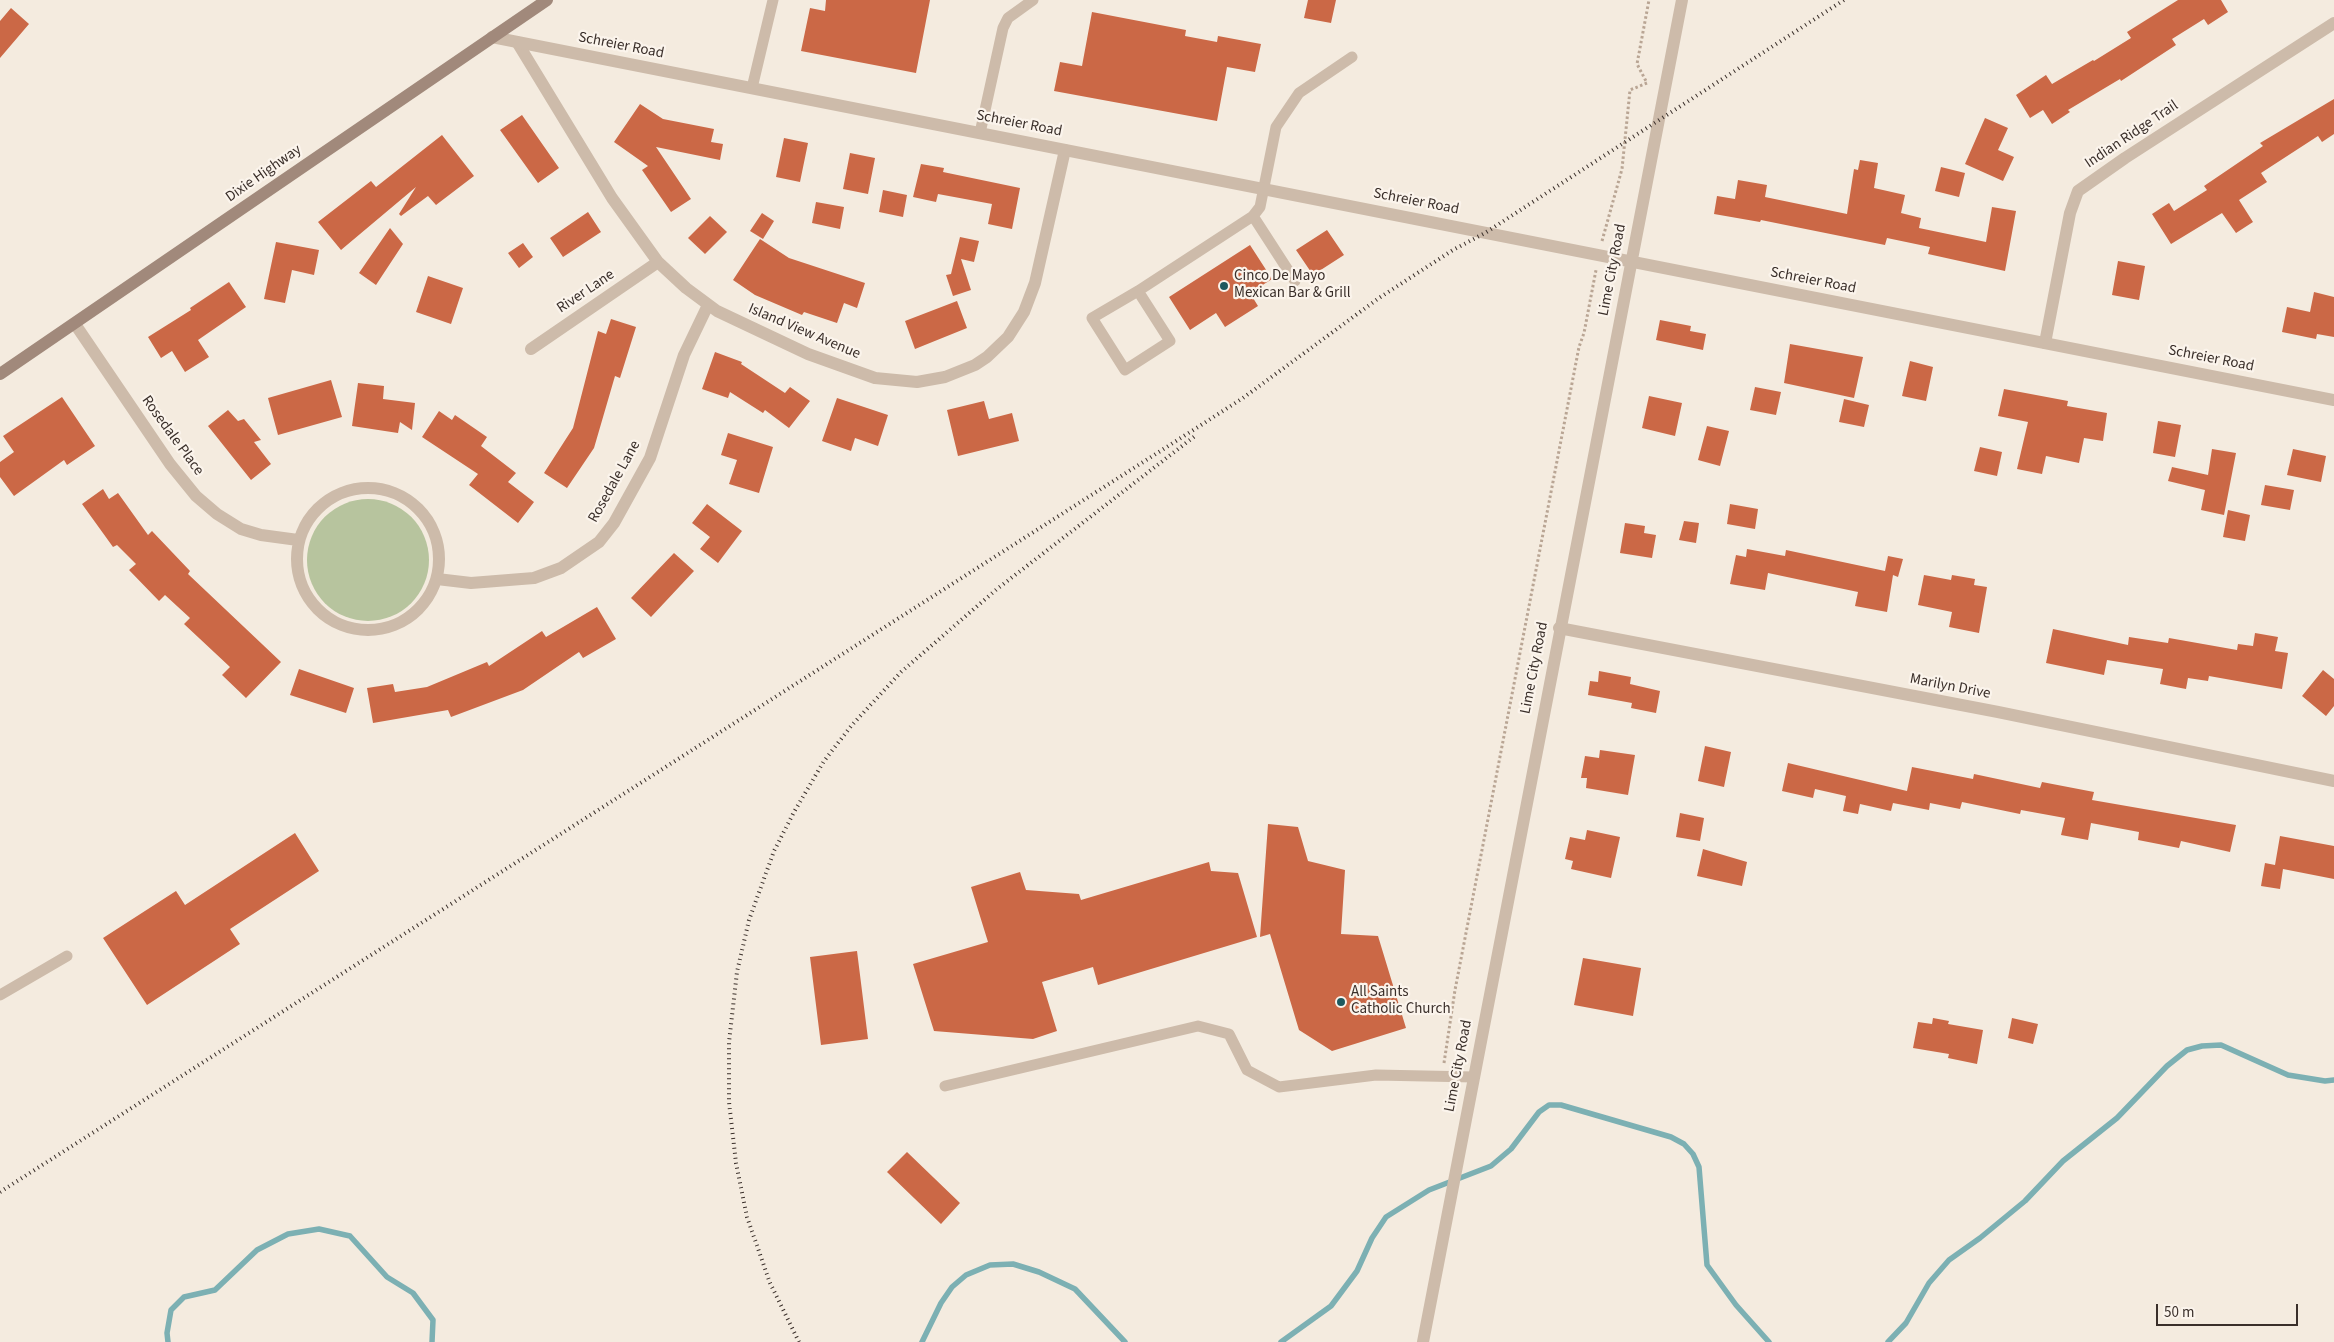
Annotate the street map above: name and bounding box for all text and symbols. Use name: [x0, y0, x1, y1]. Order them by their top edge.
street label: Schreier Road: [577, 29, 665, 63]
street label: Indian Ridge Trail: [2082, 97, 2182, 173]
street label: Schreier Road: [975, 107, 1063, 141]
street label: Dixie Highway: [223, 141, 305, 207]
street label: Schreier Road: [1372, 185, 1460, 219]
street label: Lime City Road: [1595, 222, 1631, 318]
street label: Schreier Road: [1769, 264, 1857, 298]
street label: River Lane: [554, 266, 618, 318]
place label: Cinco De Mayo Mexican Bar & Grill: [1234, 268, 1351, 303]
marker: Cinco De Mayo Mexican Bar & Grill: [1218, 280, 1230, 292]
street label: Island View Avenue: [745, 300, 863, 364]
street label: Schreier Road: [2167, 342, 2255, 376]
street label: Rosedale Place: [137, 393, 207, 479]
street label: Rosedale Lane: [585, 438, 645, 526]
street label: Lime City Road: [1517, 620, 1553, 716]
street label: Marilyn Drive: [1908, 670, 1992, 704]
place label: All Saints Catholic Church: [1351, 984, 1451, 1019]
marker: All Saints Catholic Church: [1335, 996, 1347, 1008]
street label: Lime City Road: [1441, 1018, 1477, 1114]
scale bar: [2159, 1294, 2302, 1326]
text: 50 m: [2164, 1302, 2194, 1323]

